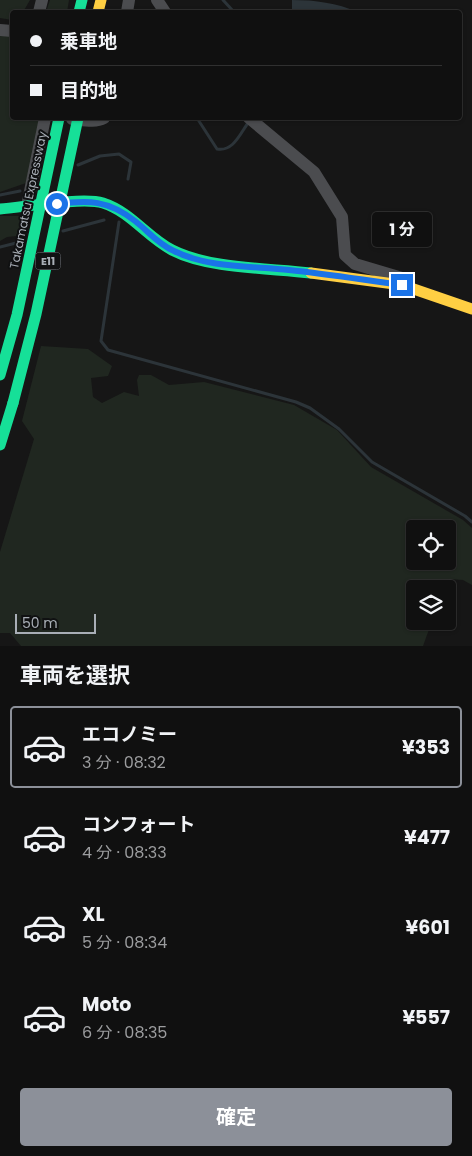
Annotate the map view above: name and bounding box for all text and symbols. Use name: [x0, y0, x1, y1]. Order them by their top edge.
text: 乗車地: [60, 28, 117, 55]
text: 目的地: [60, 77, 117, 104]
street label: Takamatsu Expressway: [5, 130, 51, 270]
route start: [46, 193, 68, 215]
callout: 1 分: [372, 212, 432, 248]
text: 1 分: [389, 218, 415, 241]
road number: E11: [36, 252, 60, 270]
route end: [391, 274, 413, 296]
map controls: [406, 520, 456, 630]
button: locate: [406, 520, 456, 570]
button: layers: [406, 580, 456, 630]
scale bar: [15, 611, 96, 634]
text: 50 m: [22, 613, 58, 633]
text: 車両を選択: [20, 660, 130, 691]
text: エコノミー: [82, 721, 177, 748]
icon: car: [22, 725, 67, 770]
text: ¥353: [402, 734, 450, 761]
text: 3 分 · 08:32: [82, 751, 166, 774]
text: コンフォート: [82, 811, 195, 838]
icon: car: [22, 815, 67, 860]
text: ¥477: [404, 824, 450, 851]
text: 4 分 · 08:33: [82, 841, 167, 864]
text: XL: [82, 901, 105, 928]
icon: car: [22, 905, 67, 950]
text: ¥601: [406, 914, 450, 941]
text: 5 分 · 08:34: [82, 931, 167, 954]
text: Moto: [82, 991, 131, 1018]
icon: car: [22, 995, 67, 1040]
text: ¥557: [402, 1004, 450, 1031]
text: 6 分 · 08:35: [82, 1021, 167, 1044]
button: 確定: [20, 1088, 452, 1146]

